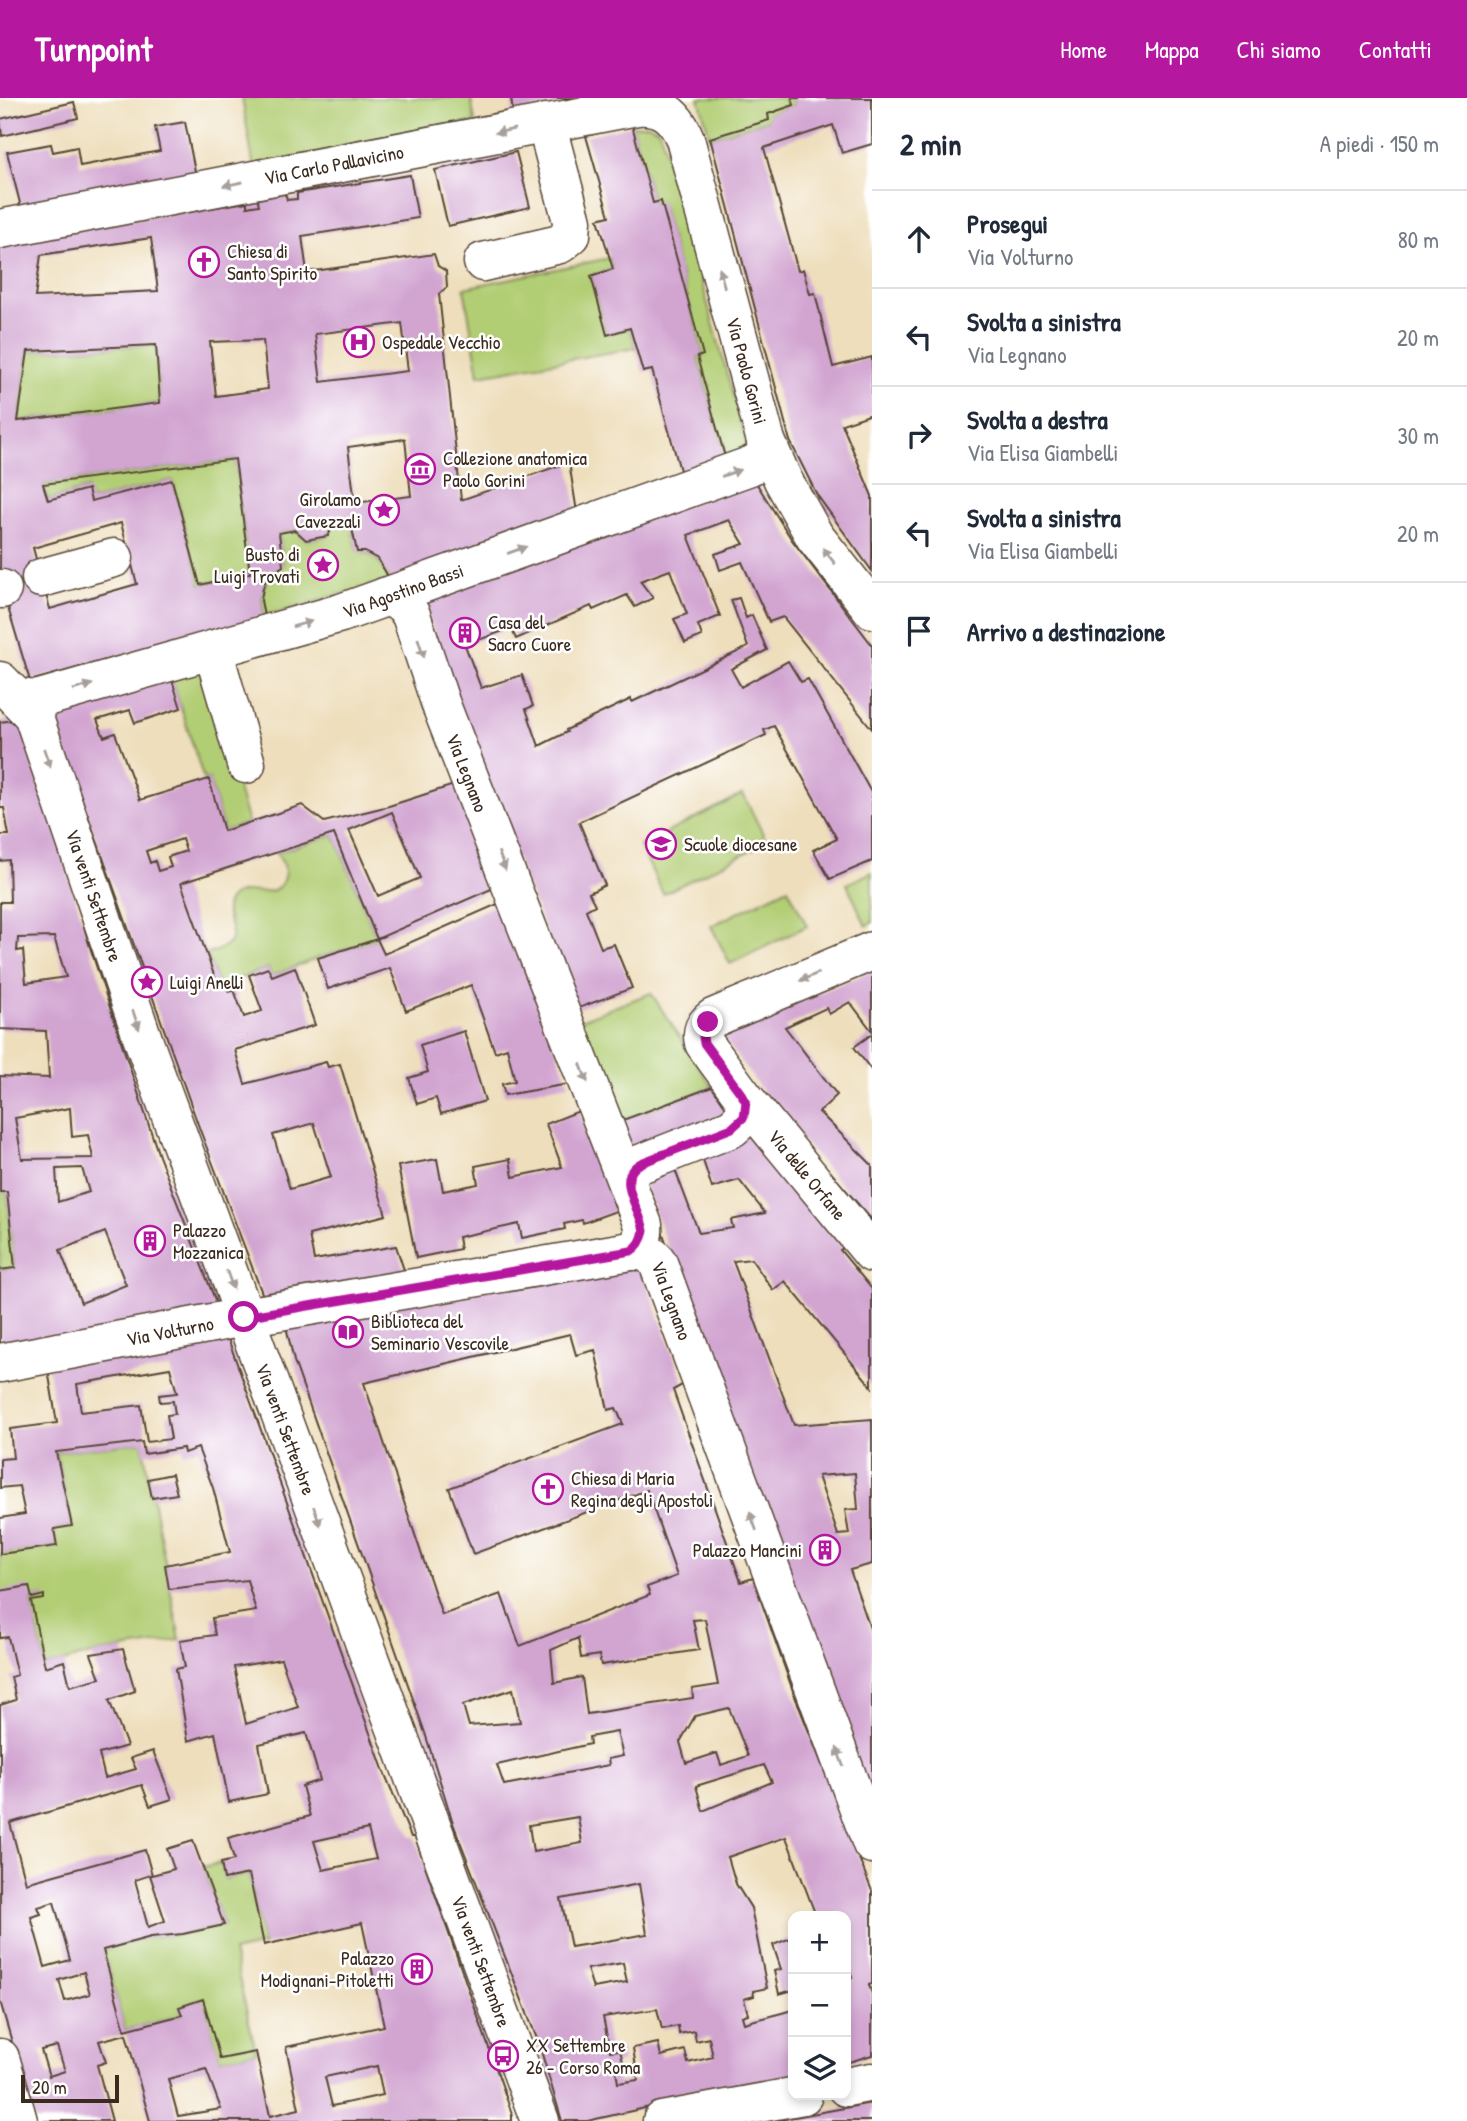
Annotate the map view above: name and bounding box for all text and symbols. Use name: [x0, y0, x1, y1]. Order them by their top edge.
text: Turnpoint: [35, 27, 152, 71]
text: Home: [1060, 33, 1107, 65]
text: Mappa: [1145, 33, 1199, 65]
text: Chi siamo: [1237, 33, 1321, 65]
text: Contatti: [1359, 33, 1432, 65]
text: 2 min: [900, 124, 962, 164]
one-way arrow: [494, 126, 516, 137]
text: A piedi · 150 m: [1320, 128, 1439, 159]
street label: Via Carlo Pallavicino: [262, 138, 406, 191]
one-way arrow: [222, 178, 244, 189]
text: Prosegui: [967, 206, 1048, 241]
icon: ahead: [900, 220, 938, 258]
text: 80 m: [1398, 224, 1439, 255]
place label: Chiesa di Santo Spirito: [227, 238, 318, 286]
text: Via Volturno: [967, 241, 1073, 272]
church icon: Chiesa di Santo Spirito: [187, 245, 221, 279]
one-way arrow: [716, 266, 727, 288]
text: Svolta a sinistra: [967, 304, 1121, 339]
street label: Via Paolo Gorini: [720, 314, 774, 427]
icon: left: [900, 318, 938, 356]
text: 20 m: [1397, 322, 1439, 353]
hospital icon: Ospedale Vecchio: [342, 325, 376, 359]
place label: Ospedale Vecchio: [382, 329, 501, 355]
text: Via Legnano: [967, 339, 1066, 370]
text: Svolta a destra: [967, 402, 1108, 437]
icon: right: [900, 416, 938, 454]
text: 30 m: [1397, 420, 1439, 451]
text: Via Elisa Giambelli: [967, 437, 1119, 468]
place label: Collezione anatomica Paolo Gorini: [443, 445, 588, 493]
museum icon: Collezione anatomica Paolo Gorini: [403, 452, 437, 486]
one-way arrow: [721, 467, 742, 478]
place label: Girolamo Cavezzali: [295, 486, 361, 534]
place icon: Girolamo Cavezzali: [367, 493, 401, 527]
text: Svolta a sinistra: [967, 500, 1121, 535]
icon: left: [900, 514, 938, 552]
text: 20 m: [1397, 518, 1439, 549]
text: Via Elisa Giambelli: [967, 535, 1119, 566]
place label: Busto di Luigi Trovati: [214, 541, 300, 589]
one-way arrow: [507, 544, 528, 555]
one-way arrow: [823, 547, 837, 565]
place icon: Busto di Luigi Trovati: [306, 548, 340, 582]
street label: Via Agostino Bassi: [339, 557, 467, 624]
place label: Casa del Sacro Cuore: [488, 609, 572, 657]
icon: arrive: [900, 612, 938, 650]
text: Arrivo a destinazione: [967, 614, 1165, 649]
building icon: Casa del Sacro Cuore: [448, 616, 482, 650]
one-way arrow: [291, 618, 313, 629]
one-way arrow: [417, 638, 427, 659]
one-way arrow: [73, 681, 94, 691]
street label: Via Legnano: [440, 730, 494, 816]
one-way arrow: [42, 747, 53, 768]
street label: Via venti Settembre: [60, 826, 129, 966]
school or university icon: Scuole diocesane: [644, 827, 678, 861]
place label: Scuole diocesane: [684, 831, 798, 857]
one-way arrow: [496, 851, 507, 872]
place icon: Luigi Anelli: [130, 965, 164, 999]
place label: Luigi Anelli: [170, 969, 244, 995]
one-way arrow: [798, 972, 819, 983]
route end: [692, 1006, 723, 1037]
one-way arrow: [131, 1009, 142, 1030]
one-way arrow: [579, 1063, 590, 1084]
street label: Via delle Orfane: [762, 1124, 853, 1226]
place label: Palazzo Mozzanica: [173, 1217, 244, 1265]
building icon: Palazzo Mozzanica: [133, 1224, 167, 1258]
street label: Via Legnano: [645, 1257, 698, 1344]
one-way arrow: [225, 1269, 236, 1290]
route start: [228, 1301, 259, 1332]
place label: Biblioteca del Seminario Vescovile: [371, 1308, 510, 1356]
street label: Via Volturno: [124, 1310, 216, 1352]
library icon: Biblioteca del Seminario Vescovile: [331, 1315, 365, 1349]
street label: Via venti Settembre: [250, 1360, 322, 1499]
place label: Chiesa di Maria Regina degli Apostoli: [571, 1465, 713, 1513]
church icon: Chiesa di Maria Regina degli Apostoli: [531, 1472, 565, 1506]
one-way arrow: [312, 1505, 323, 1526]
one-way arrow: [747, 1510, 758, 1531]
building icon: Palazzo Mancini: [808, 1533, 842, 1567]
place label: Palazzo Mancini: [693, 1537, 802, 1563]
one-way arrow: [834, 1746, 845, 1767]
street label: Via venti Settembre: [445, 1892, 518, 2031]
map controls: [788, 1911, 851, 2100]
button: +: [788, 1911, 851, 1974]
place label: Palazzo Modignani-Pitoletti: [261, 1945, 394, 1993]
building icon: Palazzo Modignani-Pitoletti: [400, 1952, 434, 1986]
button: −: [788, 1974, 851, 2037]
place label: XX Settembre 26 - Corso Roma: [526, 2032, 641, 2080]
button: layers: [788, 2037, 851, 2100]
bus stop icon: XX Settembre 26 - Corso Roma: [486, 2039, 520, 2073]
scale bar: [21, 2072, 119, 2104]
text: 20 m: [32, 2074, 67, 2100]

